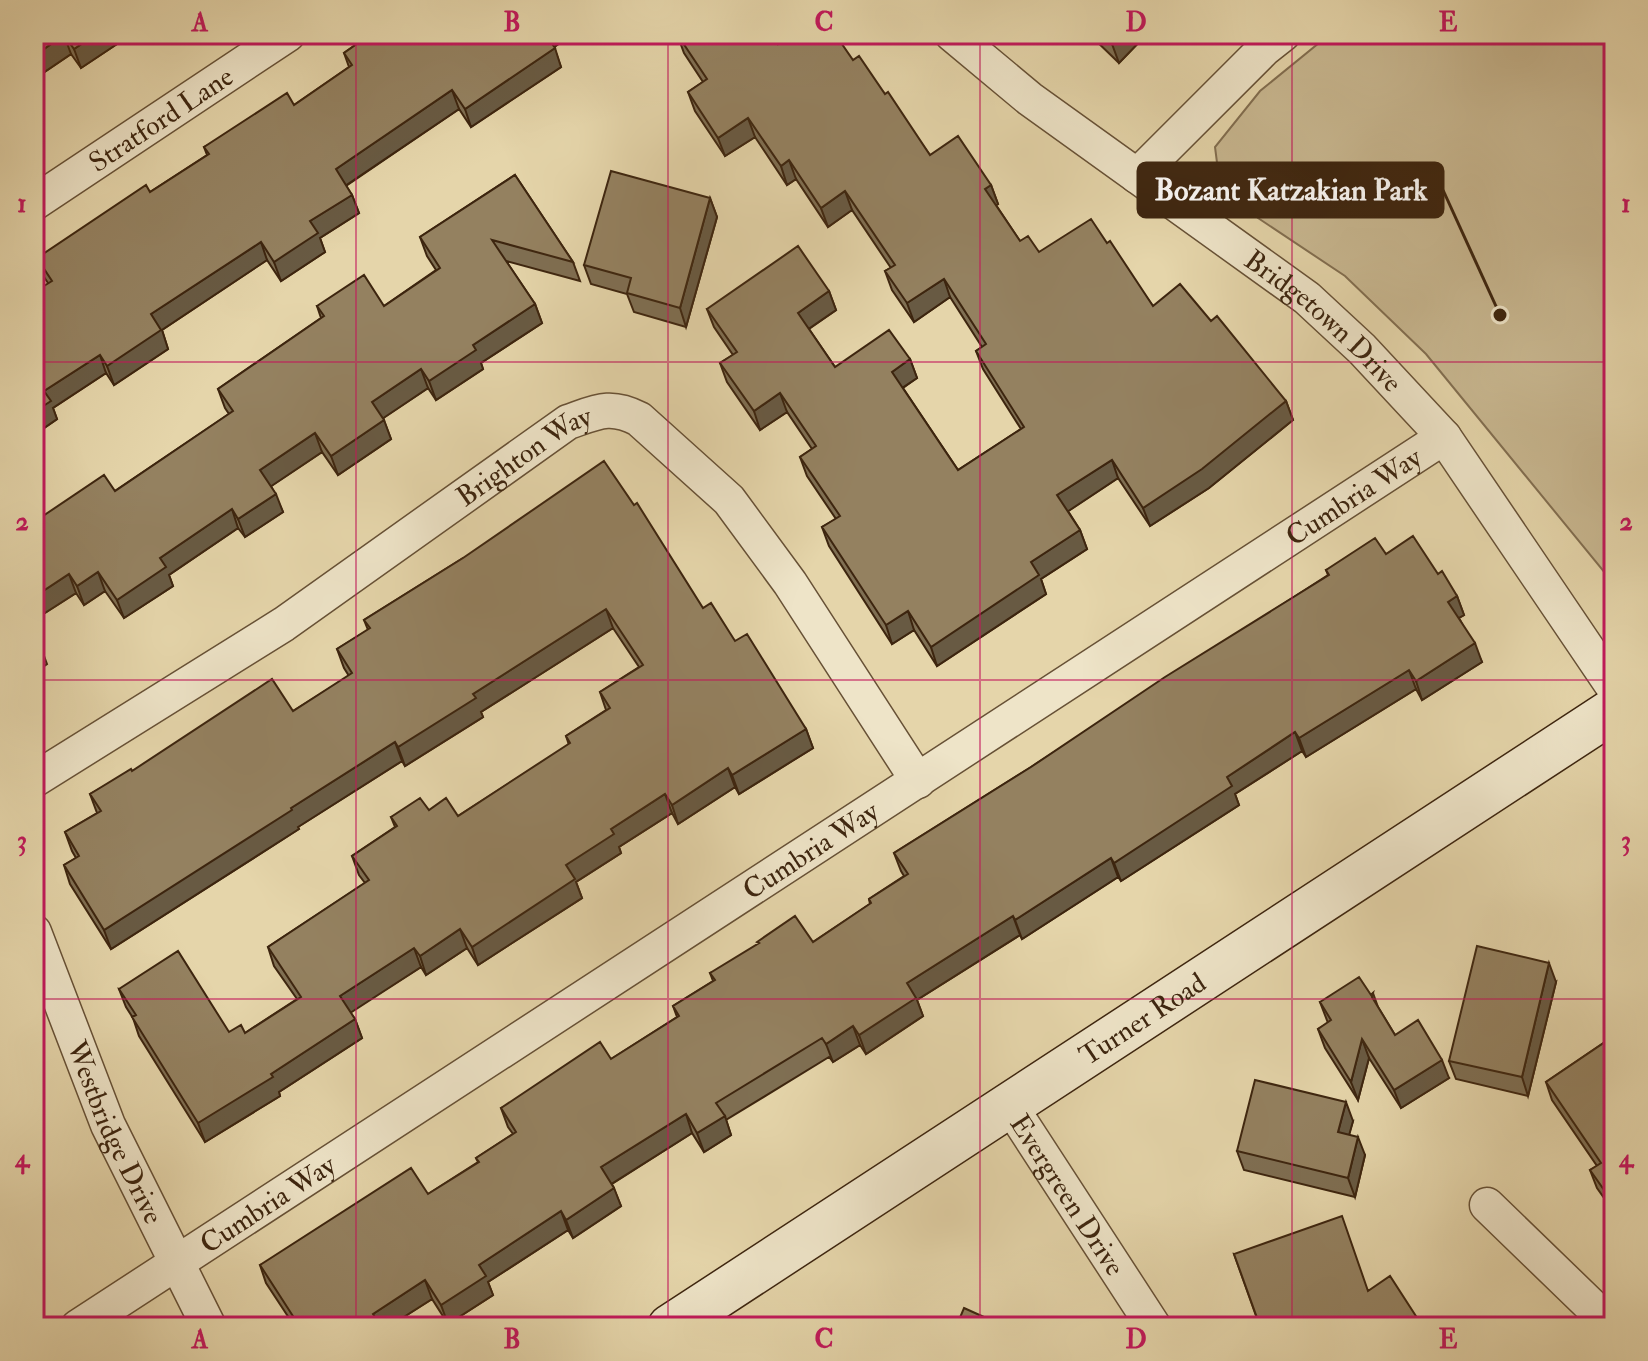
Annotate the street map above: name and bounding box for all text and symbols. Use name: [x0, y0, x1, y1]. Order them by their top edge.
text: A: [191, 7, 209, 39]
text: B: [503, 7, 521, 39]
text: C: [814, 7, 834, 39]
text: D: [1125, 7, 1147, 39]
text: E: [1439, 7, 1458, 39]
street label: Stratford Lane: [83, 59, 240, 181]
callout: Bozant Katzakian Park: [1138, 163, 1443, 217]
text: Bozant Katzakian Park: [1154, 172, 1428, 209]
text: 1: [17, 188, 27, 220]
text: 1: [1621, 188, 1631, 220]
street label: Bridgetown Drive: [1237, 243, 1409, 400]
street label: Brighton Way: [450, 399, 597, 515]
street label: Cumbria Way: [1280, 440, 1429, 554]
text: 2: [15, 506, 29, 538]
text: 2: [1619, 506, 1633, 538]
street label: Cumbria Way: [737, 794, 886, 908]
text: 3: [17, 825, 27, 857]
text: 3: [1621, 825, 1631, 857]
street label: Turner Road: [1073, 966, 1213, 1074]
street label: Westbridge Drive: [58, 1035, 171, 1230]
street label: Evergreen Drive: [1001, 1108, 1132, 1283]
text: 4: [14, 1143, 31, 1175]
text: 4: [1618, 1143, 1635, 1175]
street label: Cumbria Way: [194, 1148, 343, 1262]
text: A: [191, 1324, 209, 1356]
text: B: [503, 1324, 521, 1356]
text: C: [814, 1324, 834, 1356]
text: D: [1125, 1324, 1147, 1356]
text: E: [1439, 1324, 1458, 1356]

